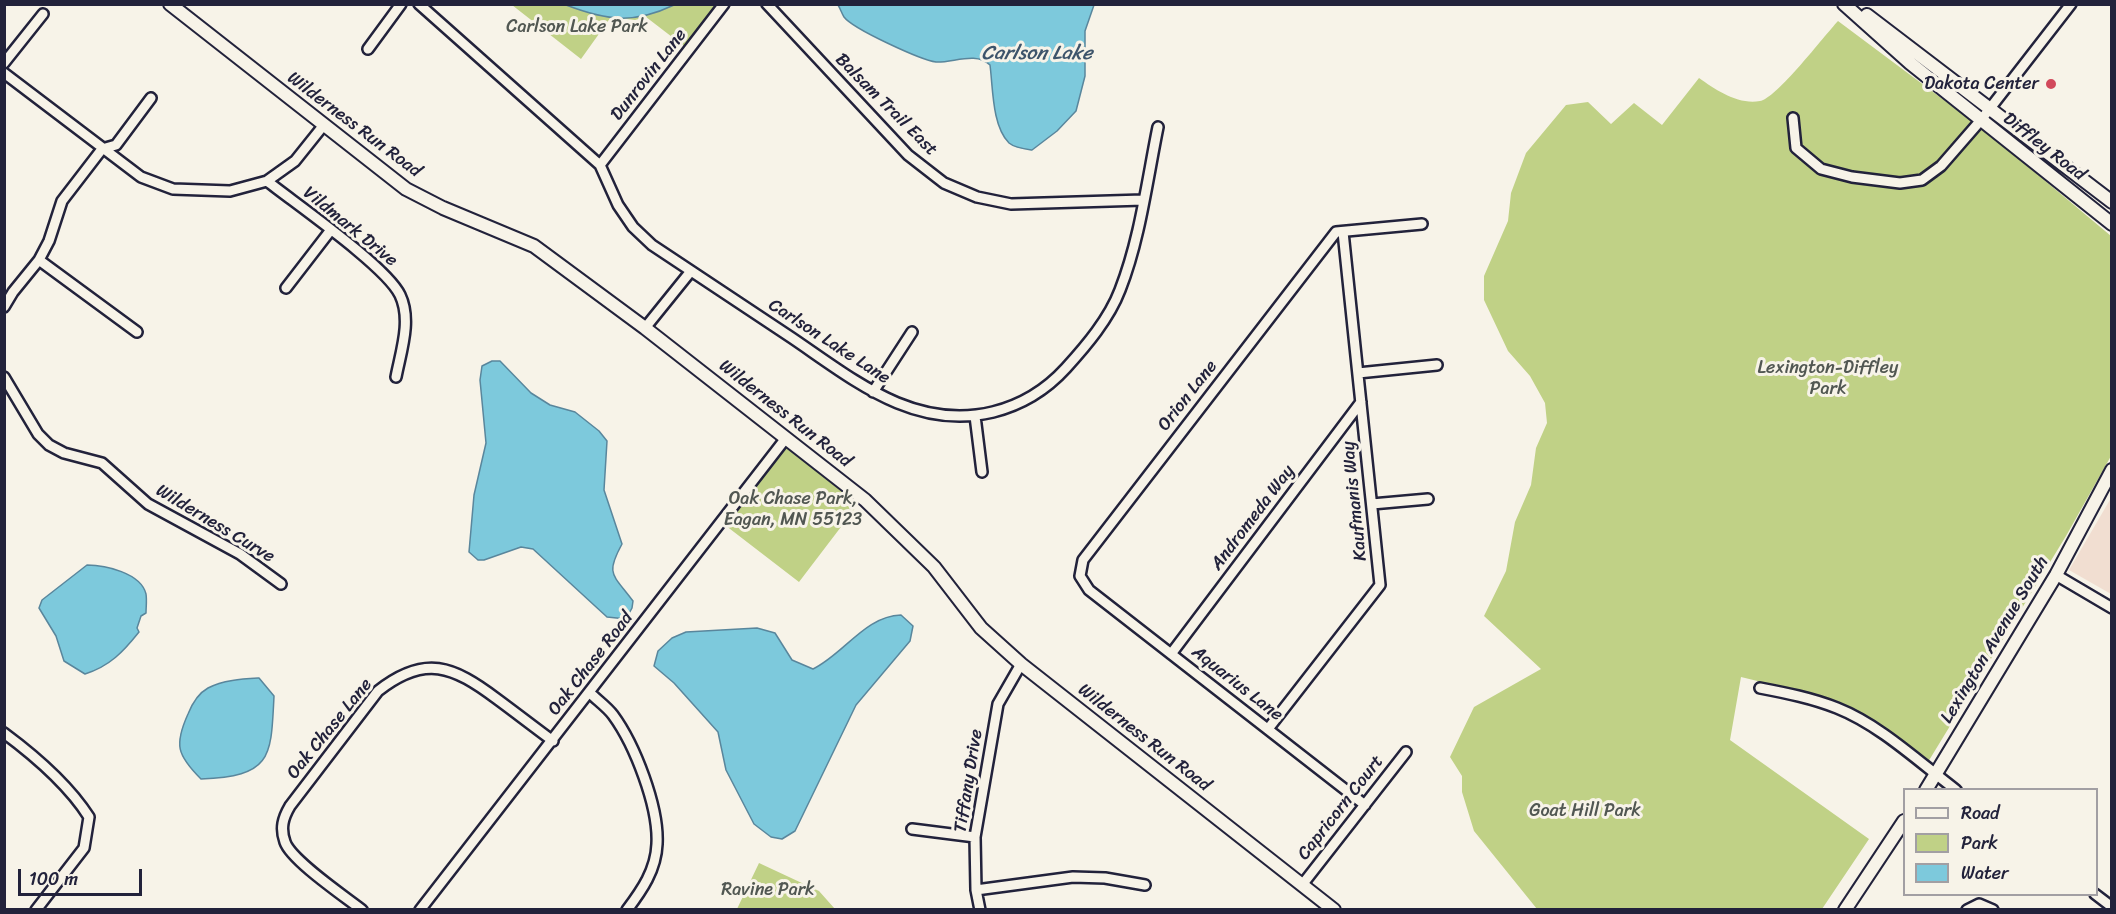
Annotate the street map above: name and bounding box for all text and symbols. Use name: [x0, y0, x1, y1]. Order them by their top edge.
park label: Carlson Lake Park: [506, 16, 648, 38]
street label: Dunrovin Lane: [606, 25, 692, 125]
water label: Carlson Lake: [982, 42, 1092, 66]
street label: Balsam Trail East: [830, 49, 942, 161]
street label: Wilderness Run Road: [283, 68, 425, 182]
place label: Dakota Center: [1924, 73, 2039, 95]
marker: Dakota Center: [2044, 77, 2058, 91]
street label: Diffley Road: [1998, 108, 2090, 186]
street label: Vildmark Drive: [298, 182, 402, 272]
street label: Carlson Lake Lane: [764, 295, 894, 389]
street label: Wilderness Run Road: [714, 356, 856, 472]
street label: Orion Lane: [1154, 356, 1222, 436]
park label: Lexington-Diffley Park: [1758, 357, 1898, 400]
street label: Kaufmanis Way: [1338, 440, 1372, 562]
street label: Andromeda Way: [1206, 461, 1300, 575]
street label: Wilderness Curve: [152, 480, 278, 568]
park label: Oak Chase Park, Eagan, MN 55123: [724, 488, 862, 530]
street label: Lexington Avenue South: [1937, 552, 2053, 728]
street label: Oak Chase Road: [544, 608, 638, 720]
street label: Aquarius Lane: [1187, 642, 1287, 726]
street label: Oak Chase Lane: [283, 674, 377, 784]
street label: Wilderness Run Road: [1073, 680, 1215, 796]
street label: Tiffany Drive: [950, 728, 988, 834]
street label: Capricorn Court: [1293, 751, 1389, 865]
legend: [1903, 788, 2098, 896]
text: Road: [1961, 797, 2000, 829]
park label: Goat Hill Park: [1529, 800, 1641, 822]
text: Park: [1961, 827, 1998, 859]
scale bar: [21, 857, 146, 895]
text: Water: [1961, 857, 2008, 889]
text: 100 m: [29, 863, 78, 895]
park label: Ravine Park: [721, 879, 815, 901]

